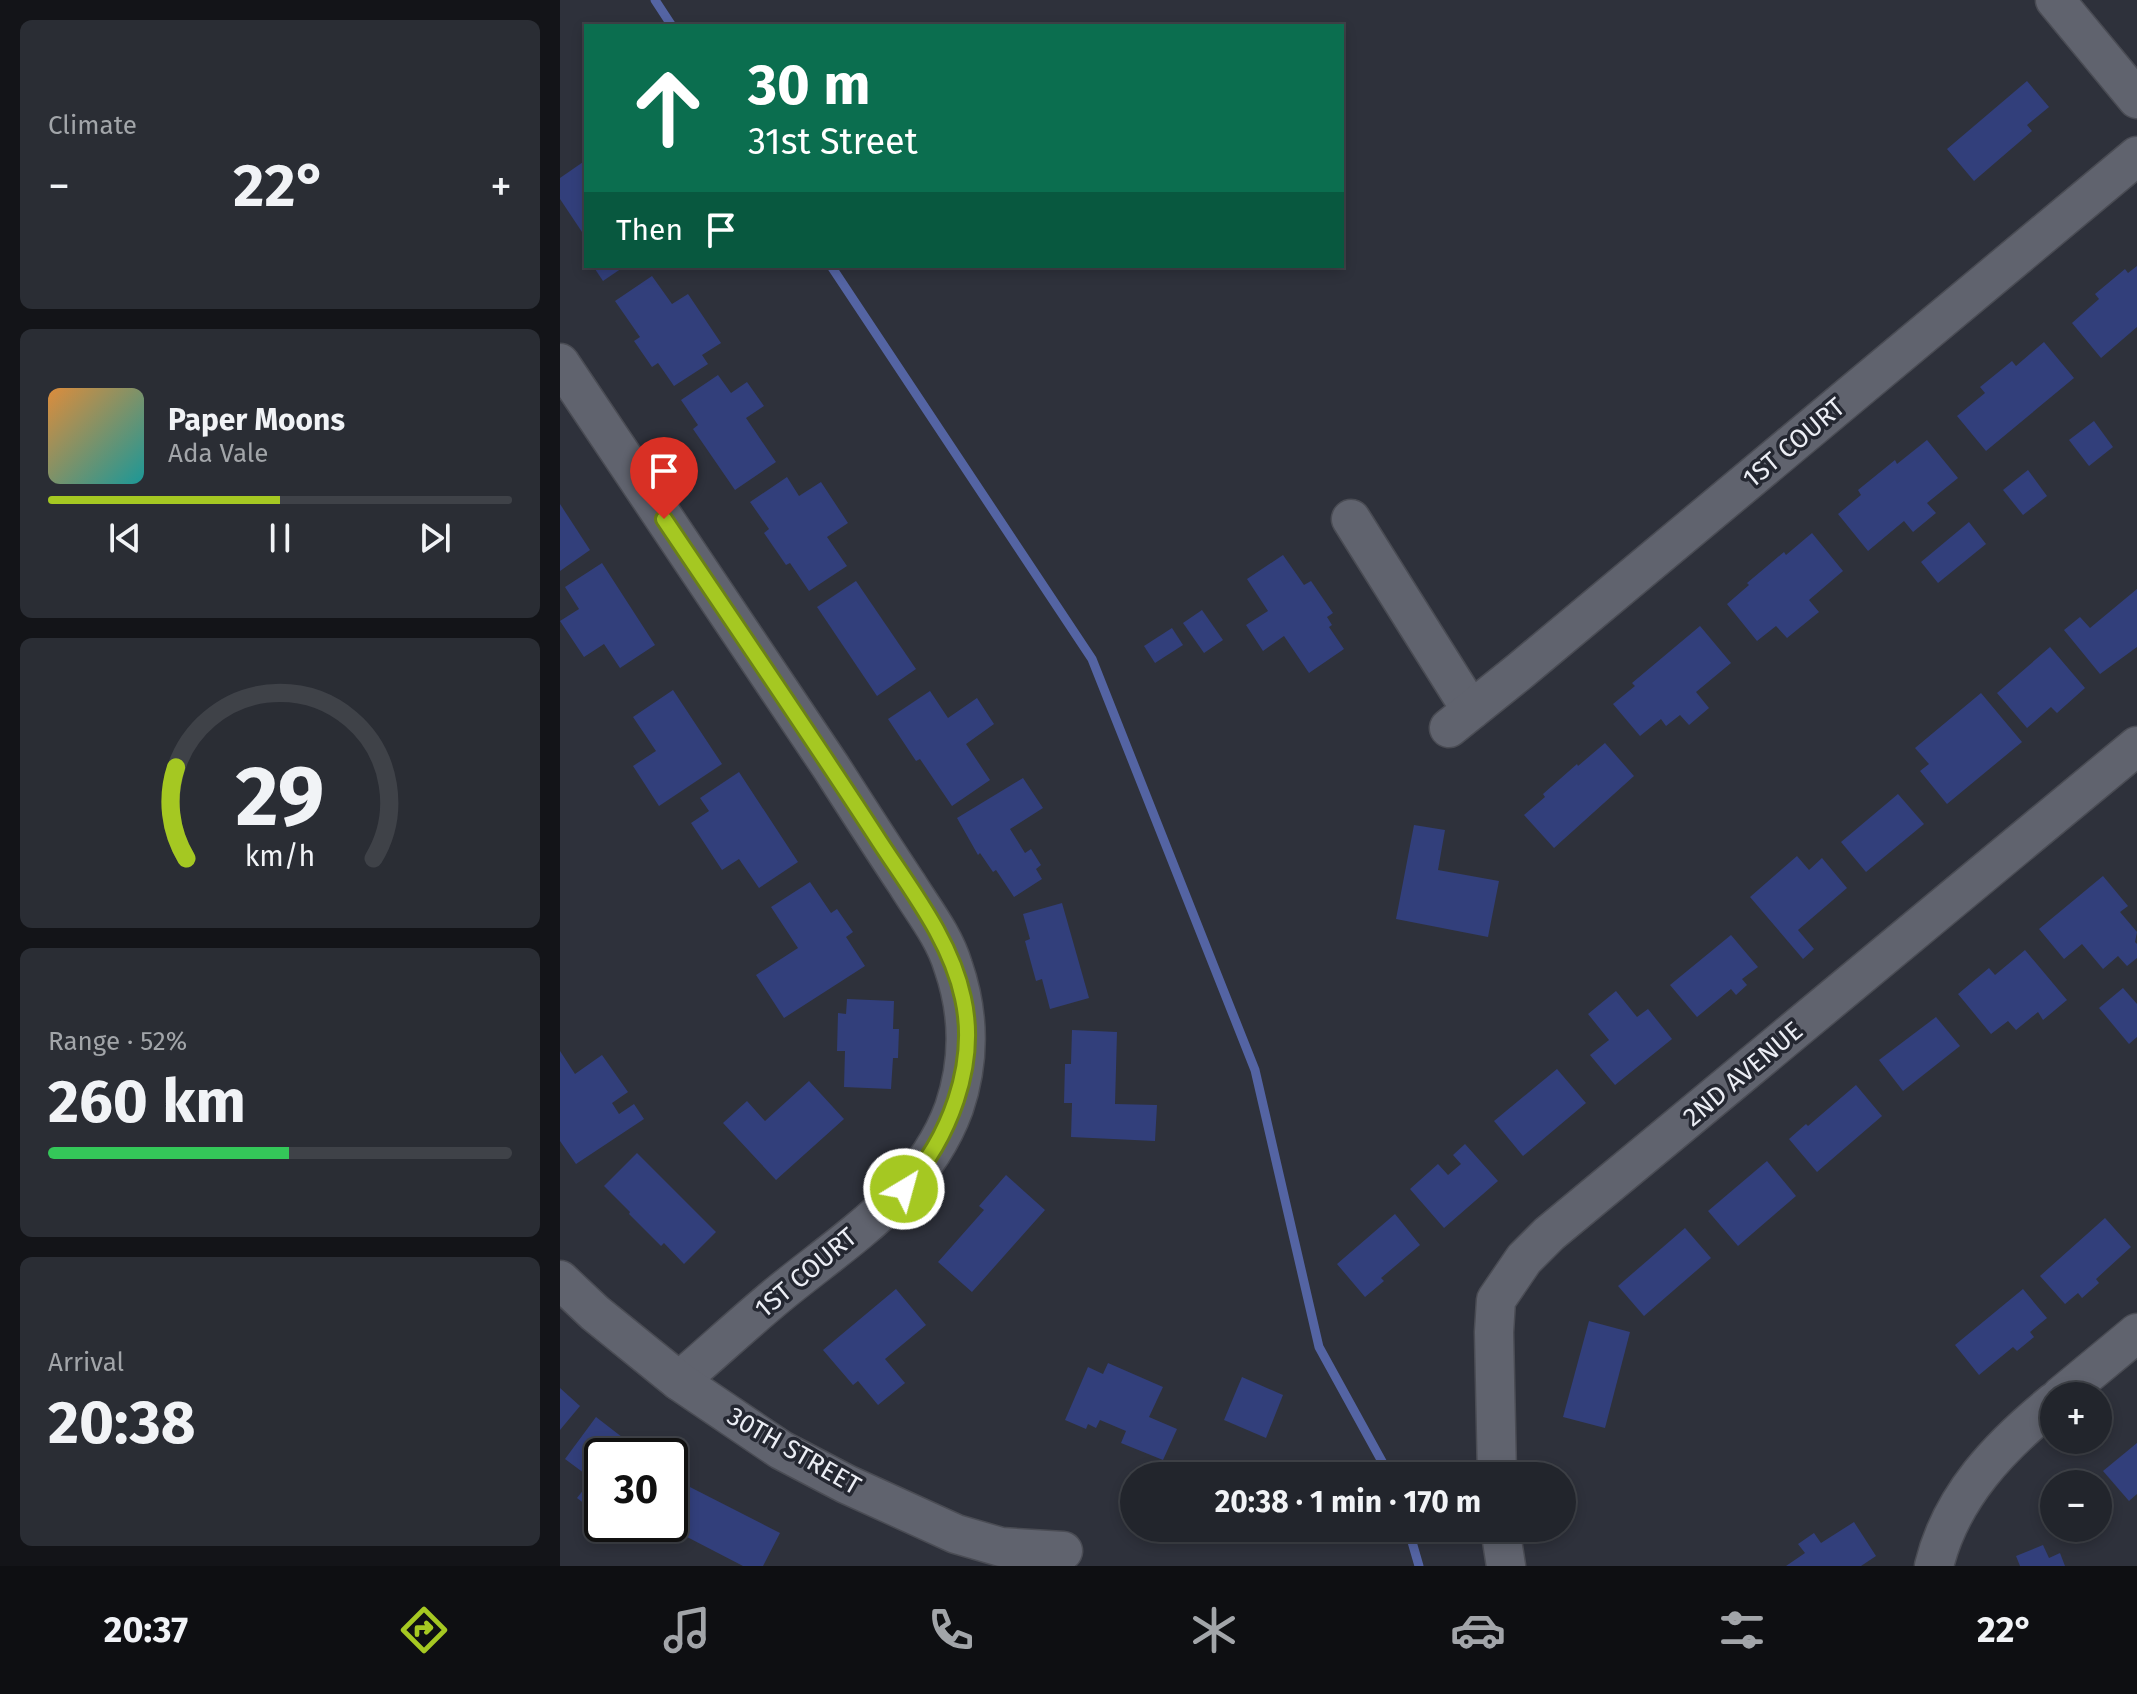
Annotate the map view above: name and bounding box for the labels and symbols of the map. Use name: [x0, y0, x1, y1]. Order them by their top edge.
street label: 1ST COURT: [1737, 391, 1852, 494]
pin: [630, 437, 698, 519]
street label: 2ND AVENUE: [1677, 1015, 1809, 1133]
position arrow: [862, 1147, 946, 1231]
street label: 1ST COURT: [749, 1221, 864, 1324]
street label: 30TH STREET: [722, 1400, 867, 1502]
speed limit sign: 30: [584, 1438, 688, 1542]

